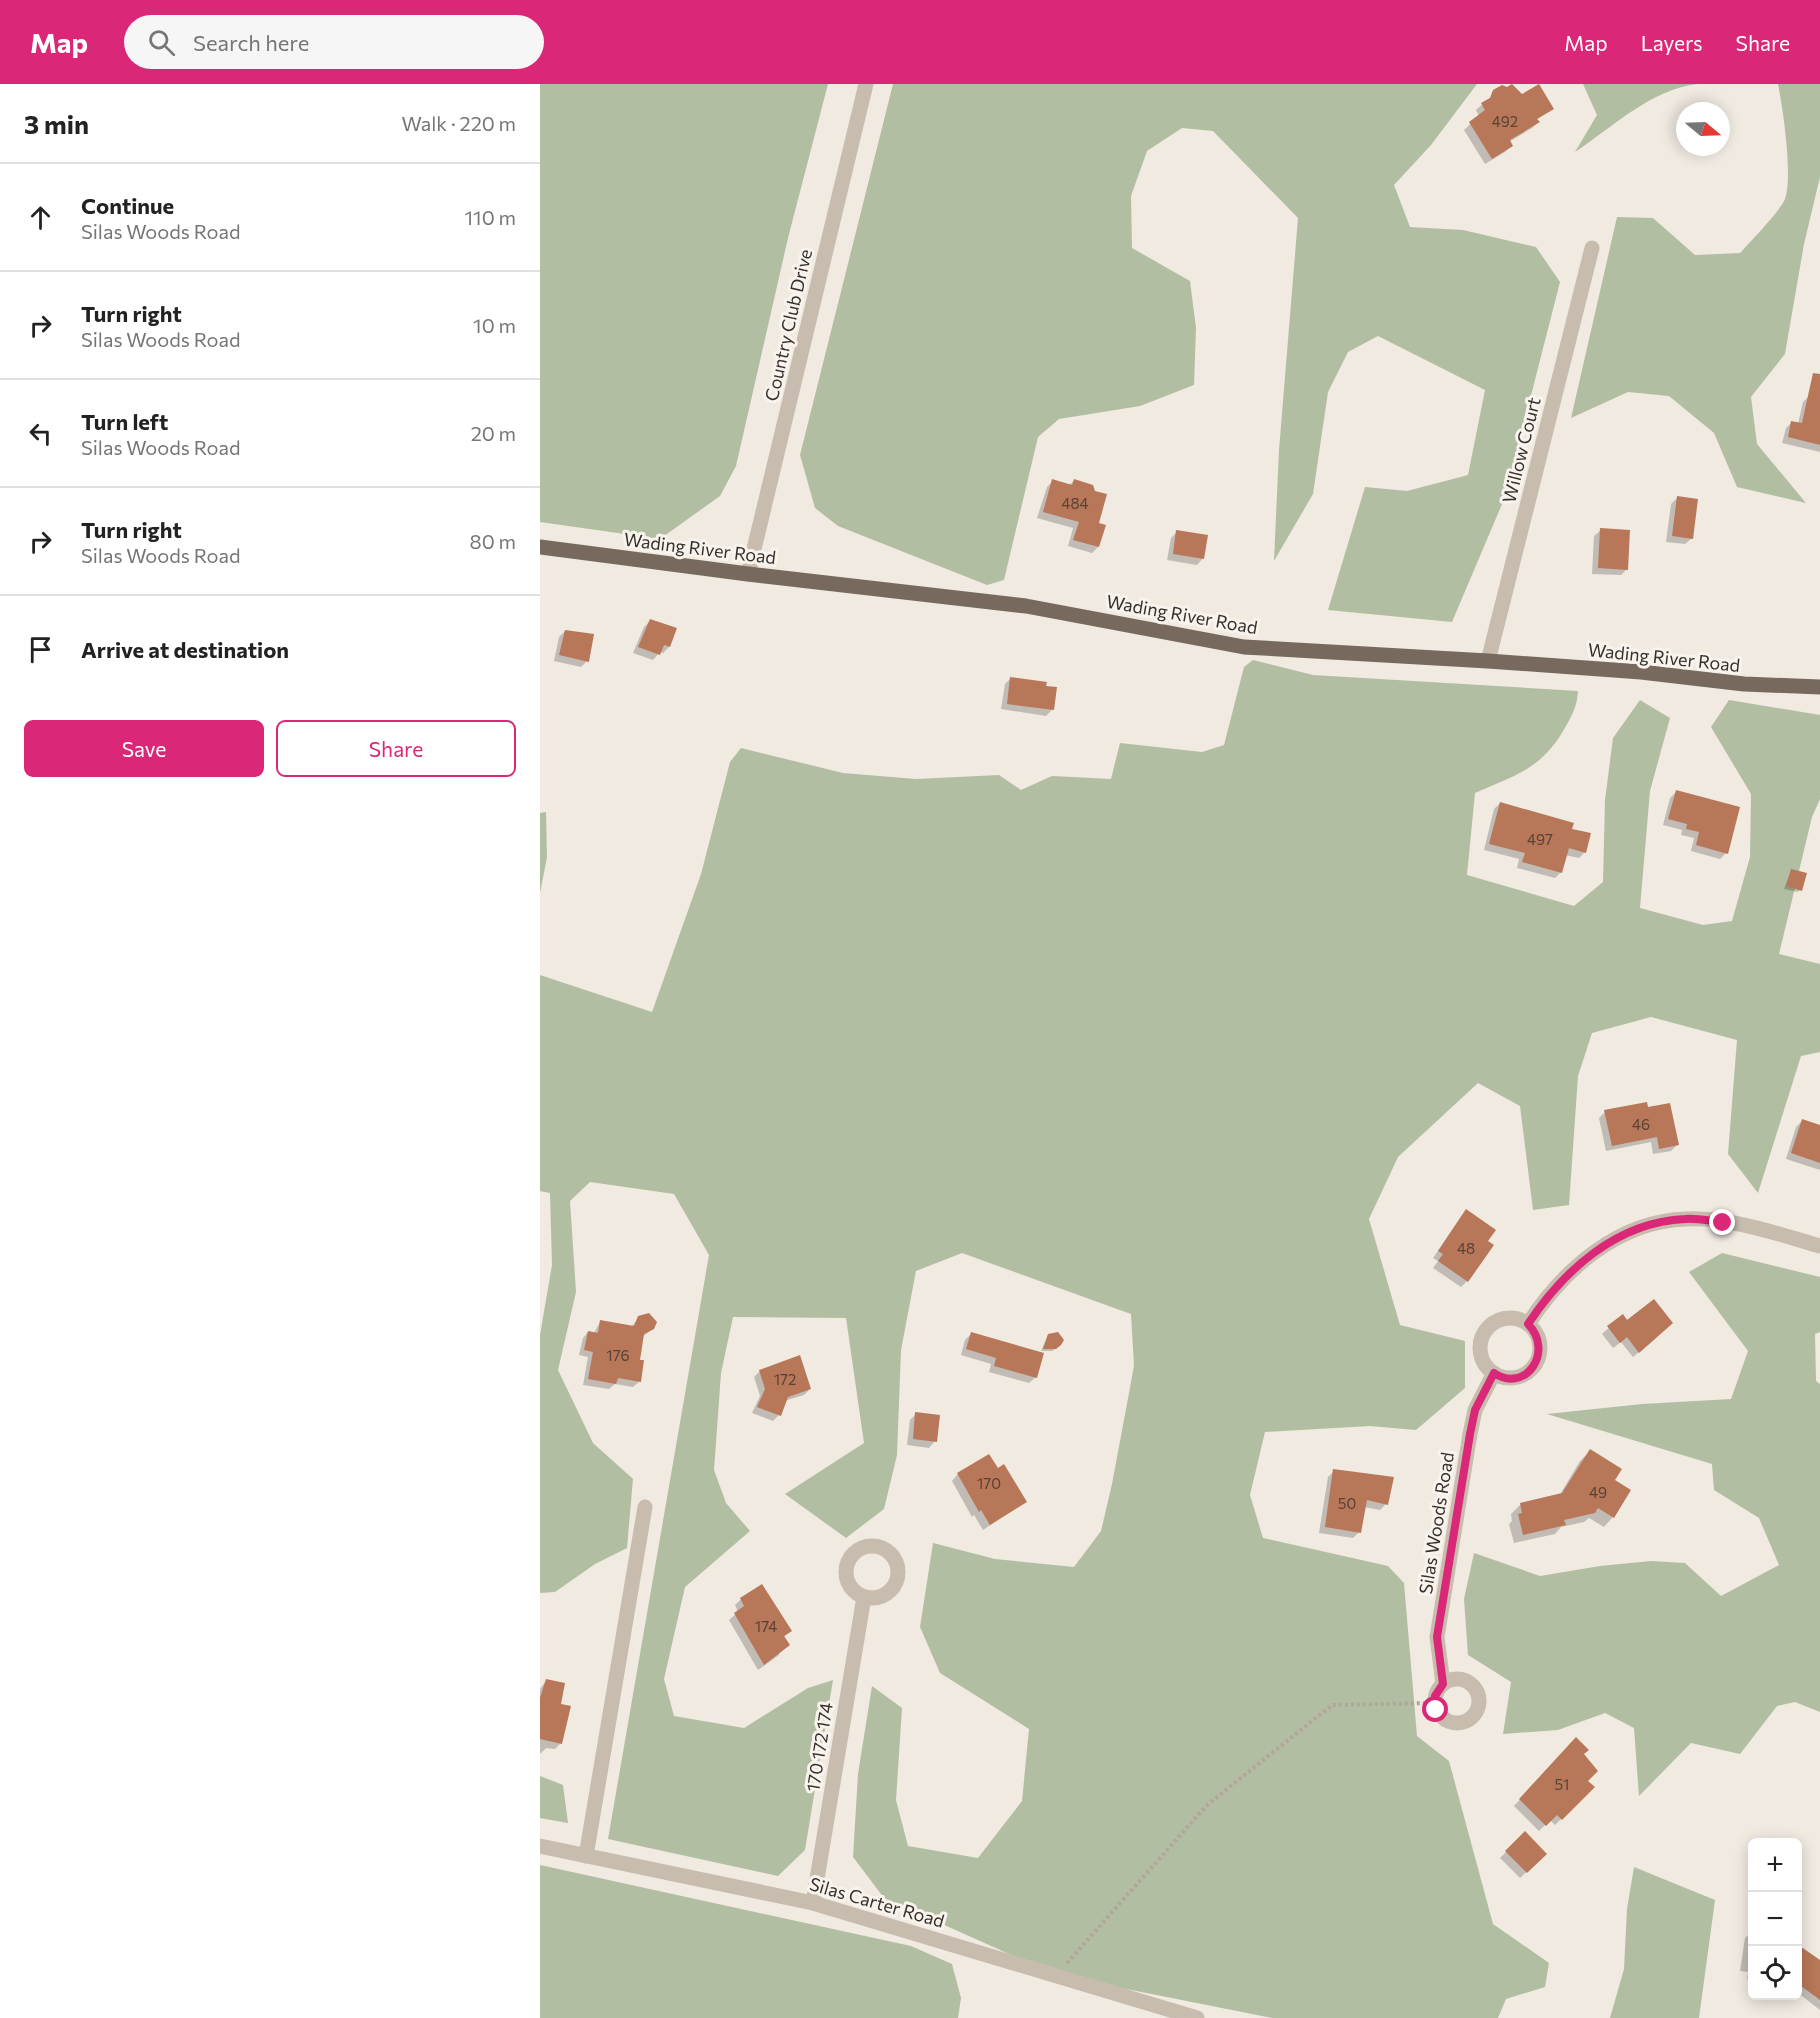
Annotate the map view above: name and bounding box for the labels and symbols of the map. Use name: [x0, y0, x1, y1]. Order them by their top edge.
north arrow: [1676, 102, 1730, 156]
house number: 492: [1492, 112, 1518, 130]
street label: Country Club Drive: [760, 247, 816, 403]
street label: Willow Court: [1497, 395, 1545, 505]
house number: 484: [1061, 494, 1089, 512]
street label: Wading River Road: [623, 528, 777, 568]
street label: Wading River Road: [1105, 590, 1259, 638]
street label: Wading River Road: [1587, 638, 1741, 676]
house number: 497: [1527, 830, 1553, 848]
house number: 46: [1632, 1115, 1650, 1133]
route end: [1709, 1209, 1735, 1235]
house number: 48: [1457, 1239, 1475, 1257]
house number: 176: [606, 1346, 630, 1364]
house number: 172: [774, 1370, 796, 1388]
street label: Silas Woods Road: [1414, 1450, 1458, 1596]
house number: 170: [977, 1474, 1001, 1492]
house number: 49: [1589, 1483, 1607, 1501]
house number: 50: [1338, 1494, 1356, 1512]
house number: 174: [755, 1617, 777, 1635]
route start: [1422, 1696, 1448, 1722]
street label: 170 172 174: [801, 1701, 837, 1793]
house number: 51: [1554, 1775, 1570, 1793]
street label: Silas Carter Road: [807, 1872, 947, 1932]

